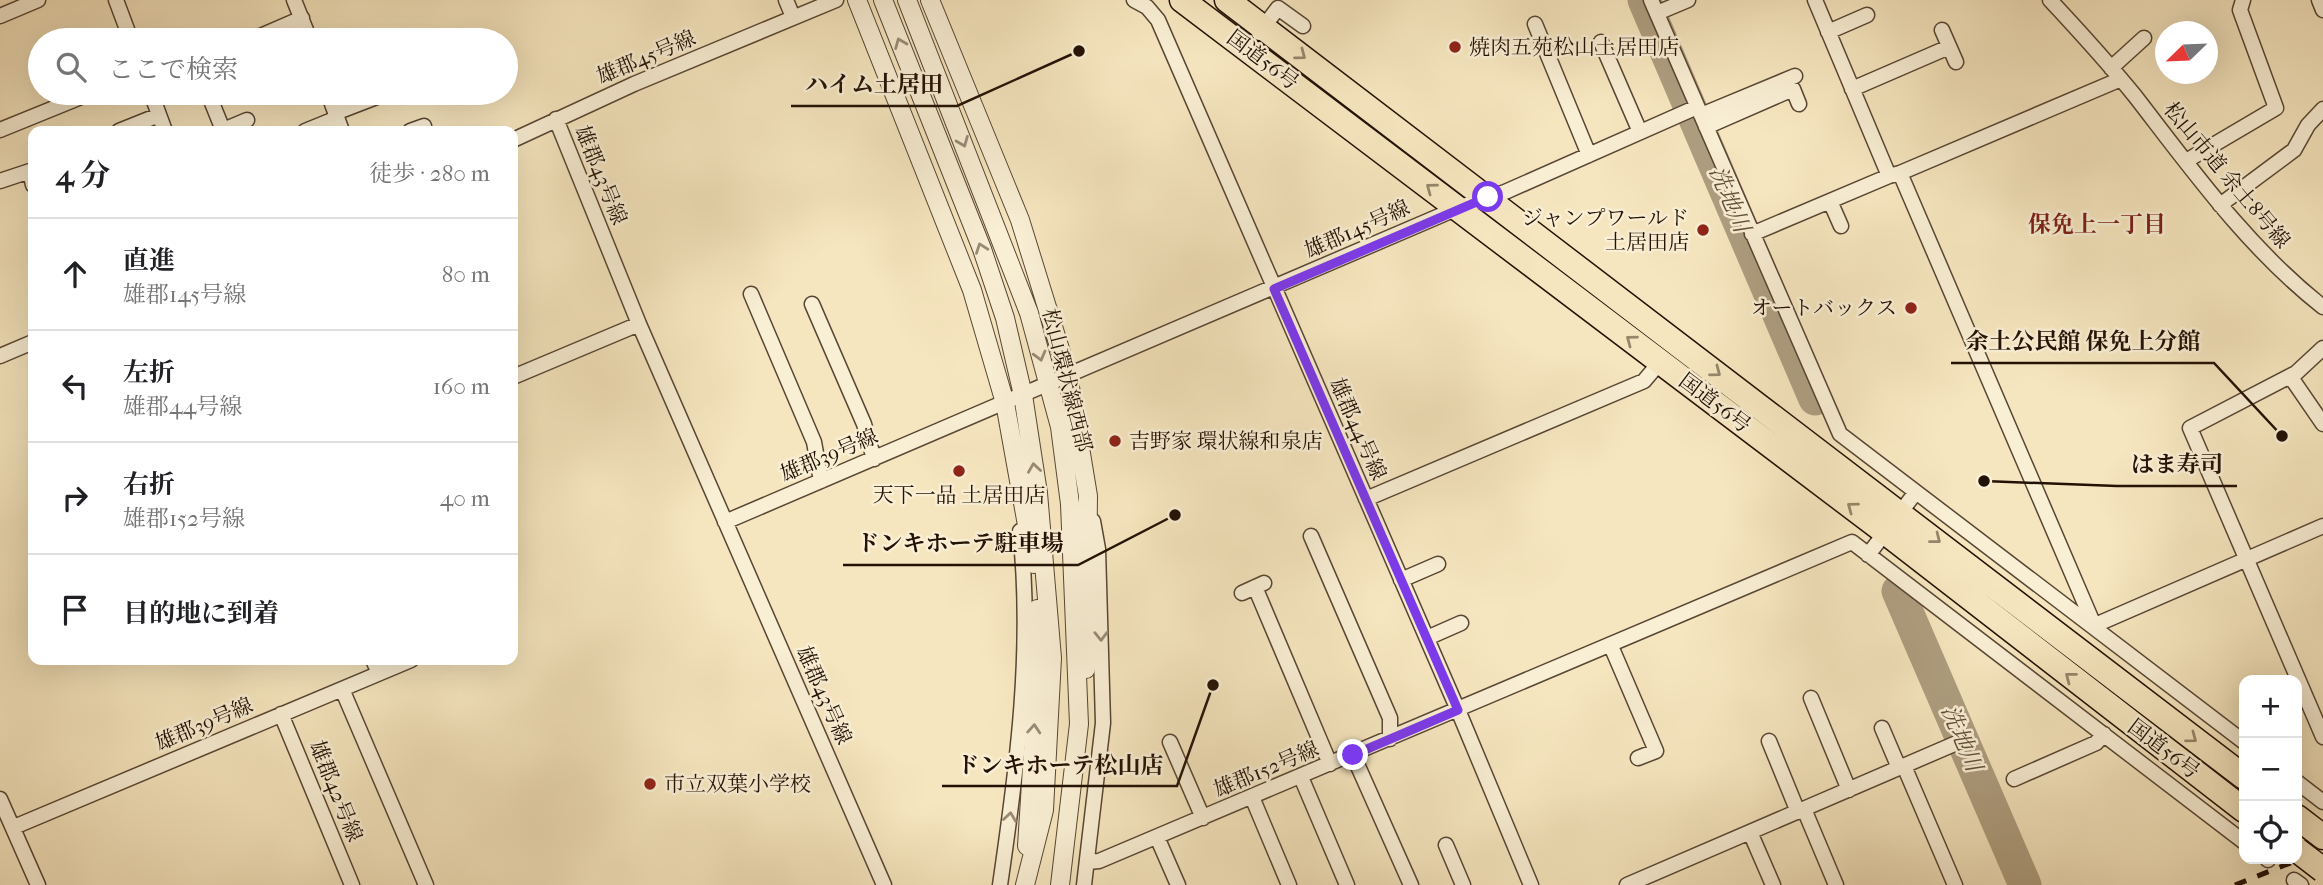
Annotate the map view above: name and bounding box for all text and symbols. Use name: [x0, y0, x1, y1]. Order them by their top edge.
north arrow: [2155, 21, 2218, 84]
street label: 雄郡45号線: [593, 25, 699, 89]
street label: 国道56号: [1222, 25, 1304, 95]
search box: [28, 28, 518, 105]
place label: 焼肉五苑松山土居田店: [1469, 35, 1679, 59]
one-way arrow: [895, 38, 909, 50]
marker: 焼肉五苑松山土居田店: [1447, 39, 1463, 55]
one-way arrow: [1293, 47, 1306, 60]
icon: search: [52, 48, 90, 86]
text: ここで検索: [108, 54, 238, 85]
callout: ハイム土居田: [791, 62, 957, 106]
text: ハイム土居田: [805, 71, 943, 98]
street label: 松山市道 余土8号線: [2159, 97, 2295, 253]
street label: 雄郡43号線: [570, 122, 632, 228]
one-way arrow: [955, 136, 969, 148]
text: 4 分: [56, 158, 110, 193]
text: 徒歩 · 280 m: [369, 160, 490, 187]
water label: 洗地川: [1704, 162, 1757, 239]
route start: [1472, 181, 1503, 212]
one-way arrow: [1426, 183, 1438, 196]
street label: 雄郡145号線: [1301, 195, 1413, 263]
place label: ジャンプワールド 土居田店: [1522, 206, 1689, 254]
district label: 保免上一丁目: [2028, 211, 2166, 238]
marker: ジャンプワールド 土居田店: [1695, 222, 1711, 238]
one-way arrow: [976, 242, 990, 254]
text: 直進: [123, 245, 175, 276]
icon: ahead: [56, 255, 94, 293]
text: 80 m: [442, 261, 490, 288]
text: 雄郡145号線: [123, 281, 246, 308]
place label: オートバックス: [1751, 296, 1897, 320]
marker: オートバックス: [1903, 300, 1919, 316]
street label: 松山環状線西部: [1038, 306, 1096, 454]
callout: 余土公民館 保免上分館: [1951, 319, 2214, 363]
text: 余土公民館 保免上分館: [1966, 328, 2200, 355]
one-way arrow: [1627, 336, 1639, 348]
one-way arrow: [1032, 350, 1046, 362]
text: 左折: [123, 357, 175, 388]
one-way arrow: [1708, 363, 1720, 376]
icon: left: [56, 367, 94, 405]
street label: 国道56号: [1674, 368, 1756, 438]
text: 160 m: [433, 373, 490, 400]
street label: 雄郡44号線: [1325, 374, 1391, 484]
text: 雄郡44号線: [123, 393, 242, 420]
street label: 雄郡39号線: [777, 424, 881, 486]
place label: 吉野家 環状線和泉店: [1129, 429, 1323, 453]
marker: 吉野家 環状線和泉店: [1107, 433, 1123, 449]
callout: はま寿司: [2117, 442, 2237, 486]
text: はま寿司: [2131, 451, 2223, 478]
one-way arrow: [1027, 462, 1042, 474]
marker: 天下一品 土居田店: [951, 463, 967, 479]
text: 右折: [123, 469, 175, 500]
icon: right: [56, 479, 94, 517]
place label: 天下一品 土居田店: [873, 483, 1045, 507]
text: 40 m: [440, 485, 490, 512]
one-way arrow: [1847, 503, 1859, 516]
text: 雄郡152号線: [123, 505, 245, 532]
callout: ドンキホーテ駐車場: [843, 521, 1078, 565]
text: ドンキホーテ駐車場: [857, 530, 1064, 557]
one-way arrow: [1928, 531, 1940, 544]
icon: arrive: [56, 591, 94, 629]
text: 目的地に到着: [123, 598, 279, 629]
one-way arrow: [1093, 632, 1109, 642]
street label: 雄郡43号線: [792, 642, 856, 748]
one-way arrow: [2066, 672, 2078, 685]
map controls: [2239, 675, 2302, 864]
button: +: [2239, 675, 2302, 738]
street label: 雄郡39号線: [152, 693, 256, 755]
water label: 洗地川: [1936, 701, 1989, 778]
street label: 国道56号: [2123, 714, 2205, 784]
one-way arrow: [1026, 724, 1041, 735]
one-way arrow: [2184, 729, 2197, 742]
street label: 雄郡152号線: [1210, 736, 1322, 802]
street label: 雄郡42号線: [305, 737, 367, 845]
button: −: [2239, 738, 2302, 801]
route end: [1337, 739, 1368, 770]
callout: ドンキホーテ松山店: [942, 742, 1177, 786]
text: ドンキホーテ松山店: [957, 752, 1164, 779]
place label: 市立双葉小学校: [664, 772, 811, 796]
marker: 市立双葉小学校: [642, 776, 658, 792]
button: locate: [2239, 801, 2302, 864]
one-way arrow: [1002, 812, 1017, 823]

